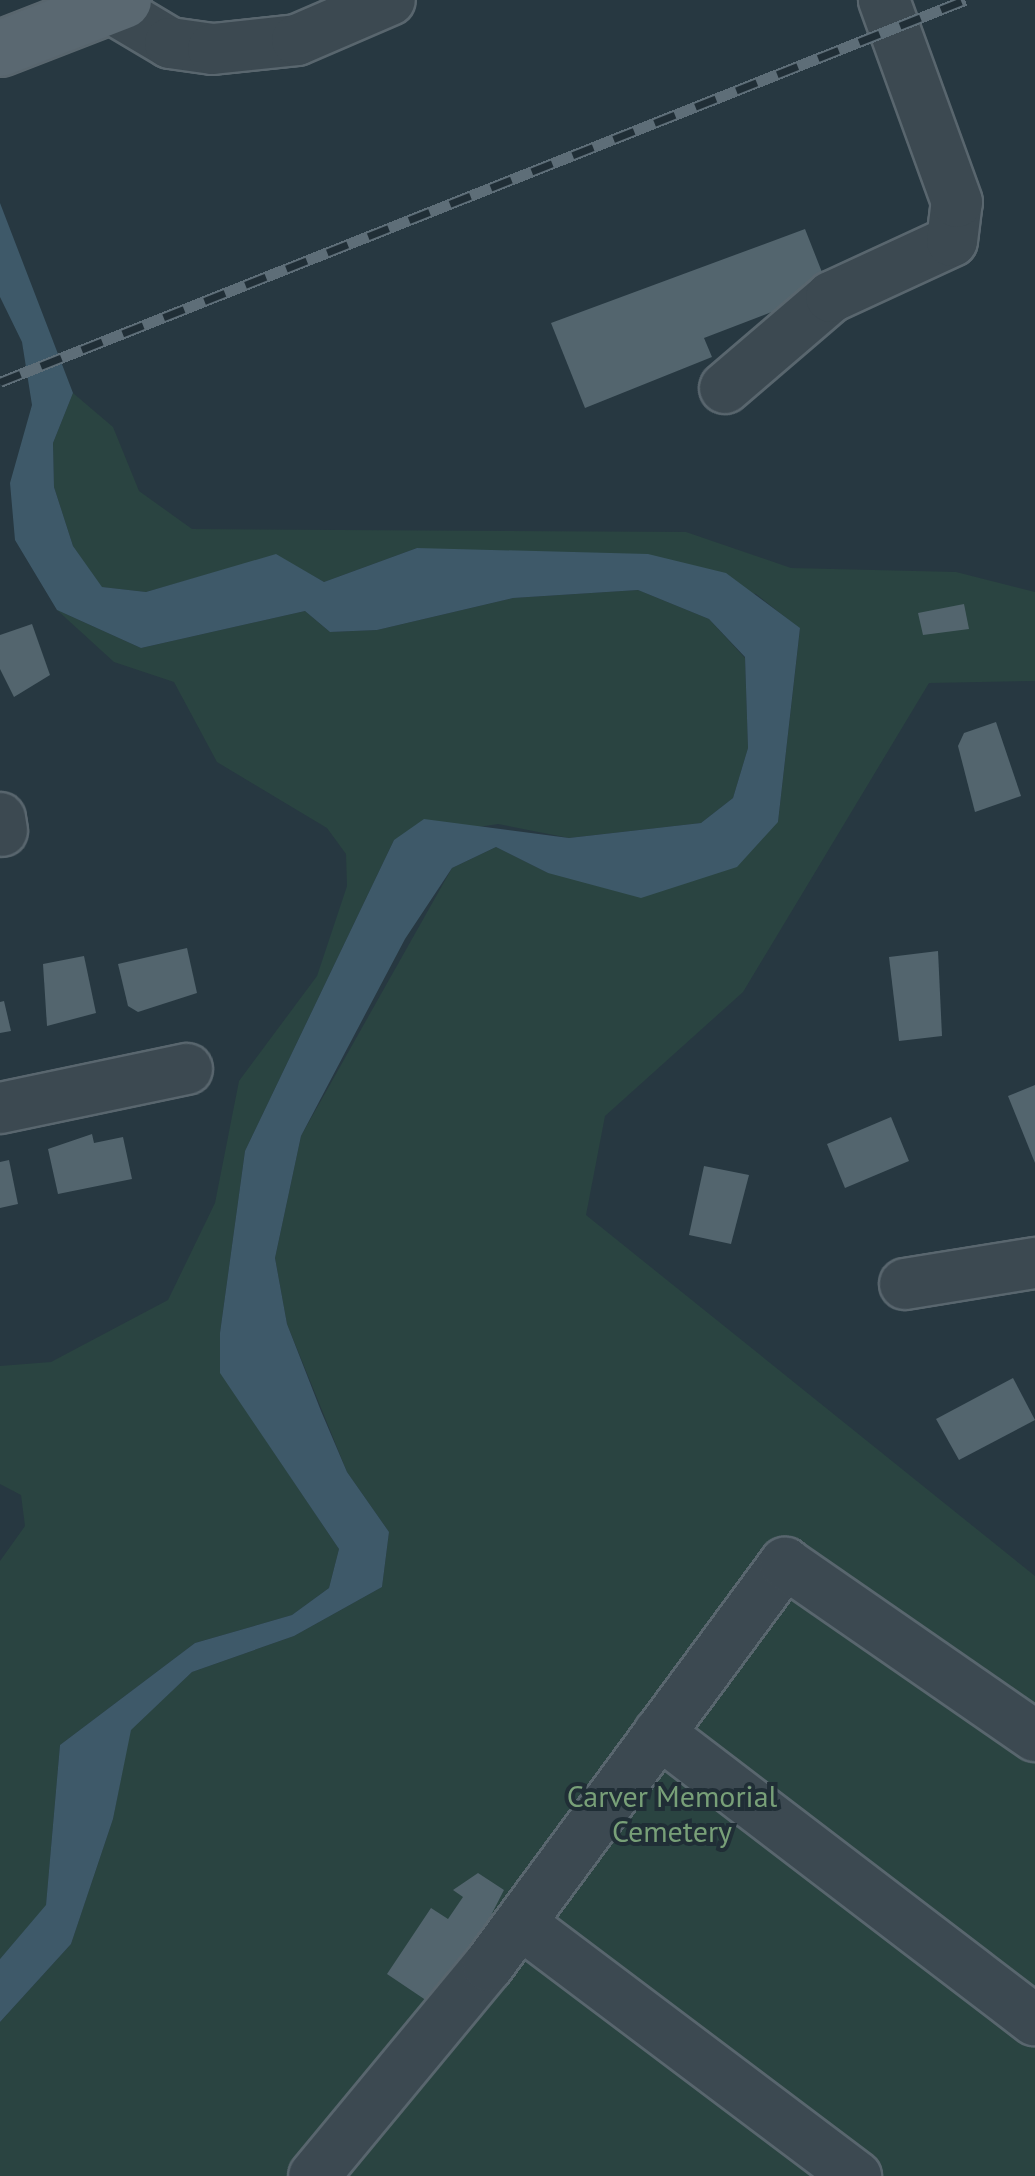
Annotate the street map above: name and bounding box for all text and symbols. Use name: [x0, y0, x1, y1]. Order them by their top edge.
park label: Carver Memorial Cemetery: [567, 1778, 777, 1848]

